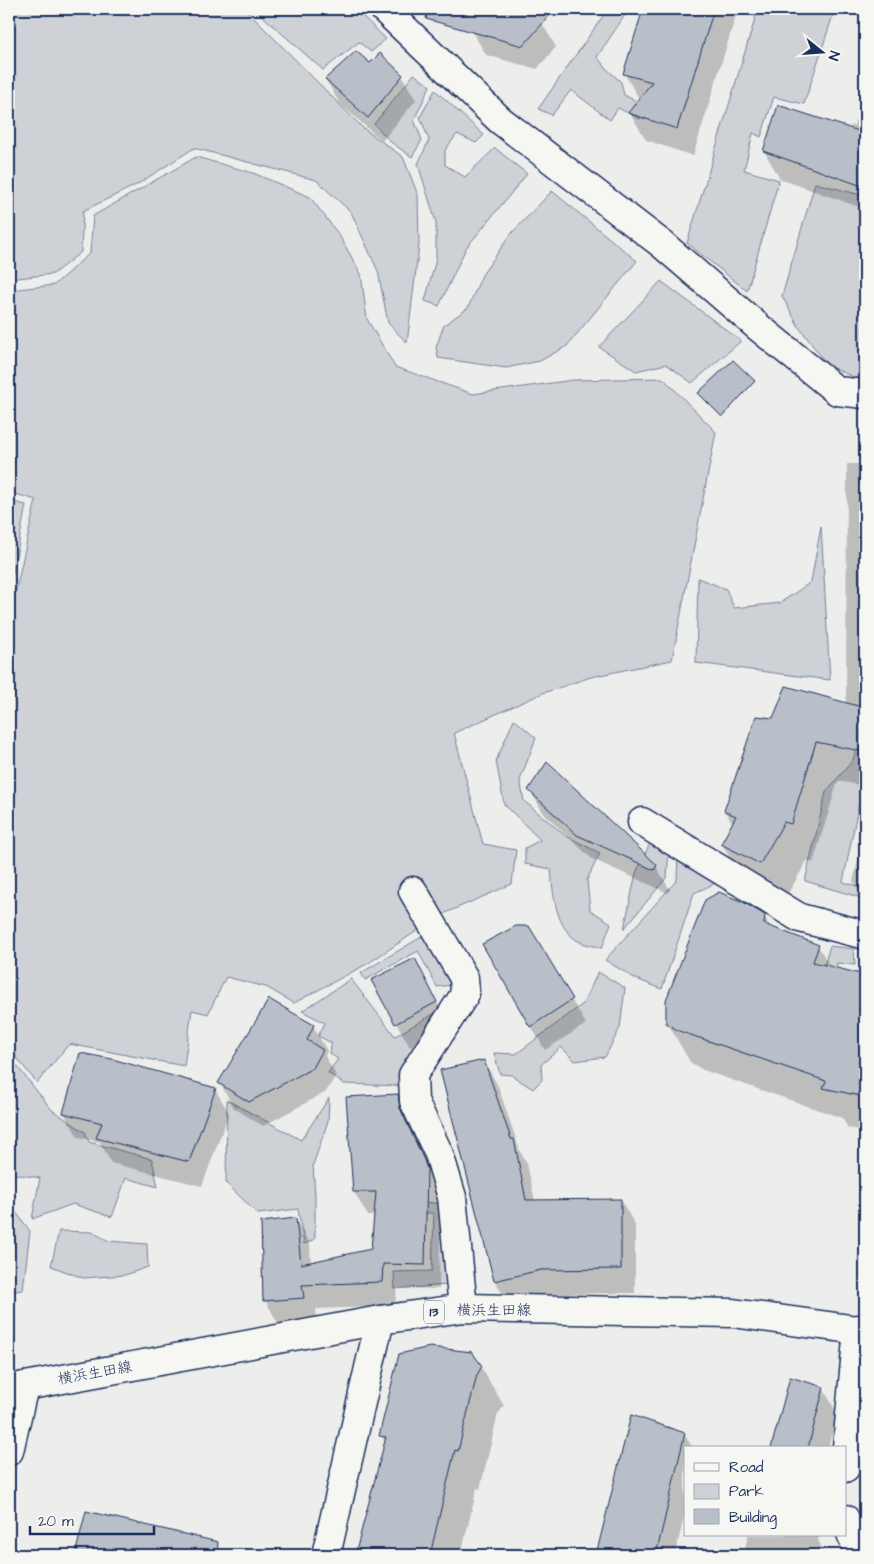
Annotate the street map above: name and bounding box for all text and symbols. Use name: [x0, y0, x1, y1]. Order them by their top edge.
north arrow: [796, 28, 846, 78]
text: N: [823, 48, 844, 63]
road number: 13: [424, 1300, 444, 1324]
street label: 横浜生田線: [456, 1300, 532, 1321]
street label: 横浜生田線: [56, 1356, 134, 1390]
legend: [684, 1446, 846, 1536]
text: Road: [729, 1457, 764, 1478]
text: Park: [729, 1481, 764, 1502]
scale bar: [30, 1504, 154, 1536]
text: Building: [729, 1507, 777, 1529]
text: 20 m: [38, 1511, 74, 1532]

